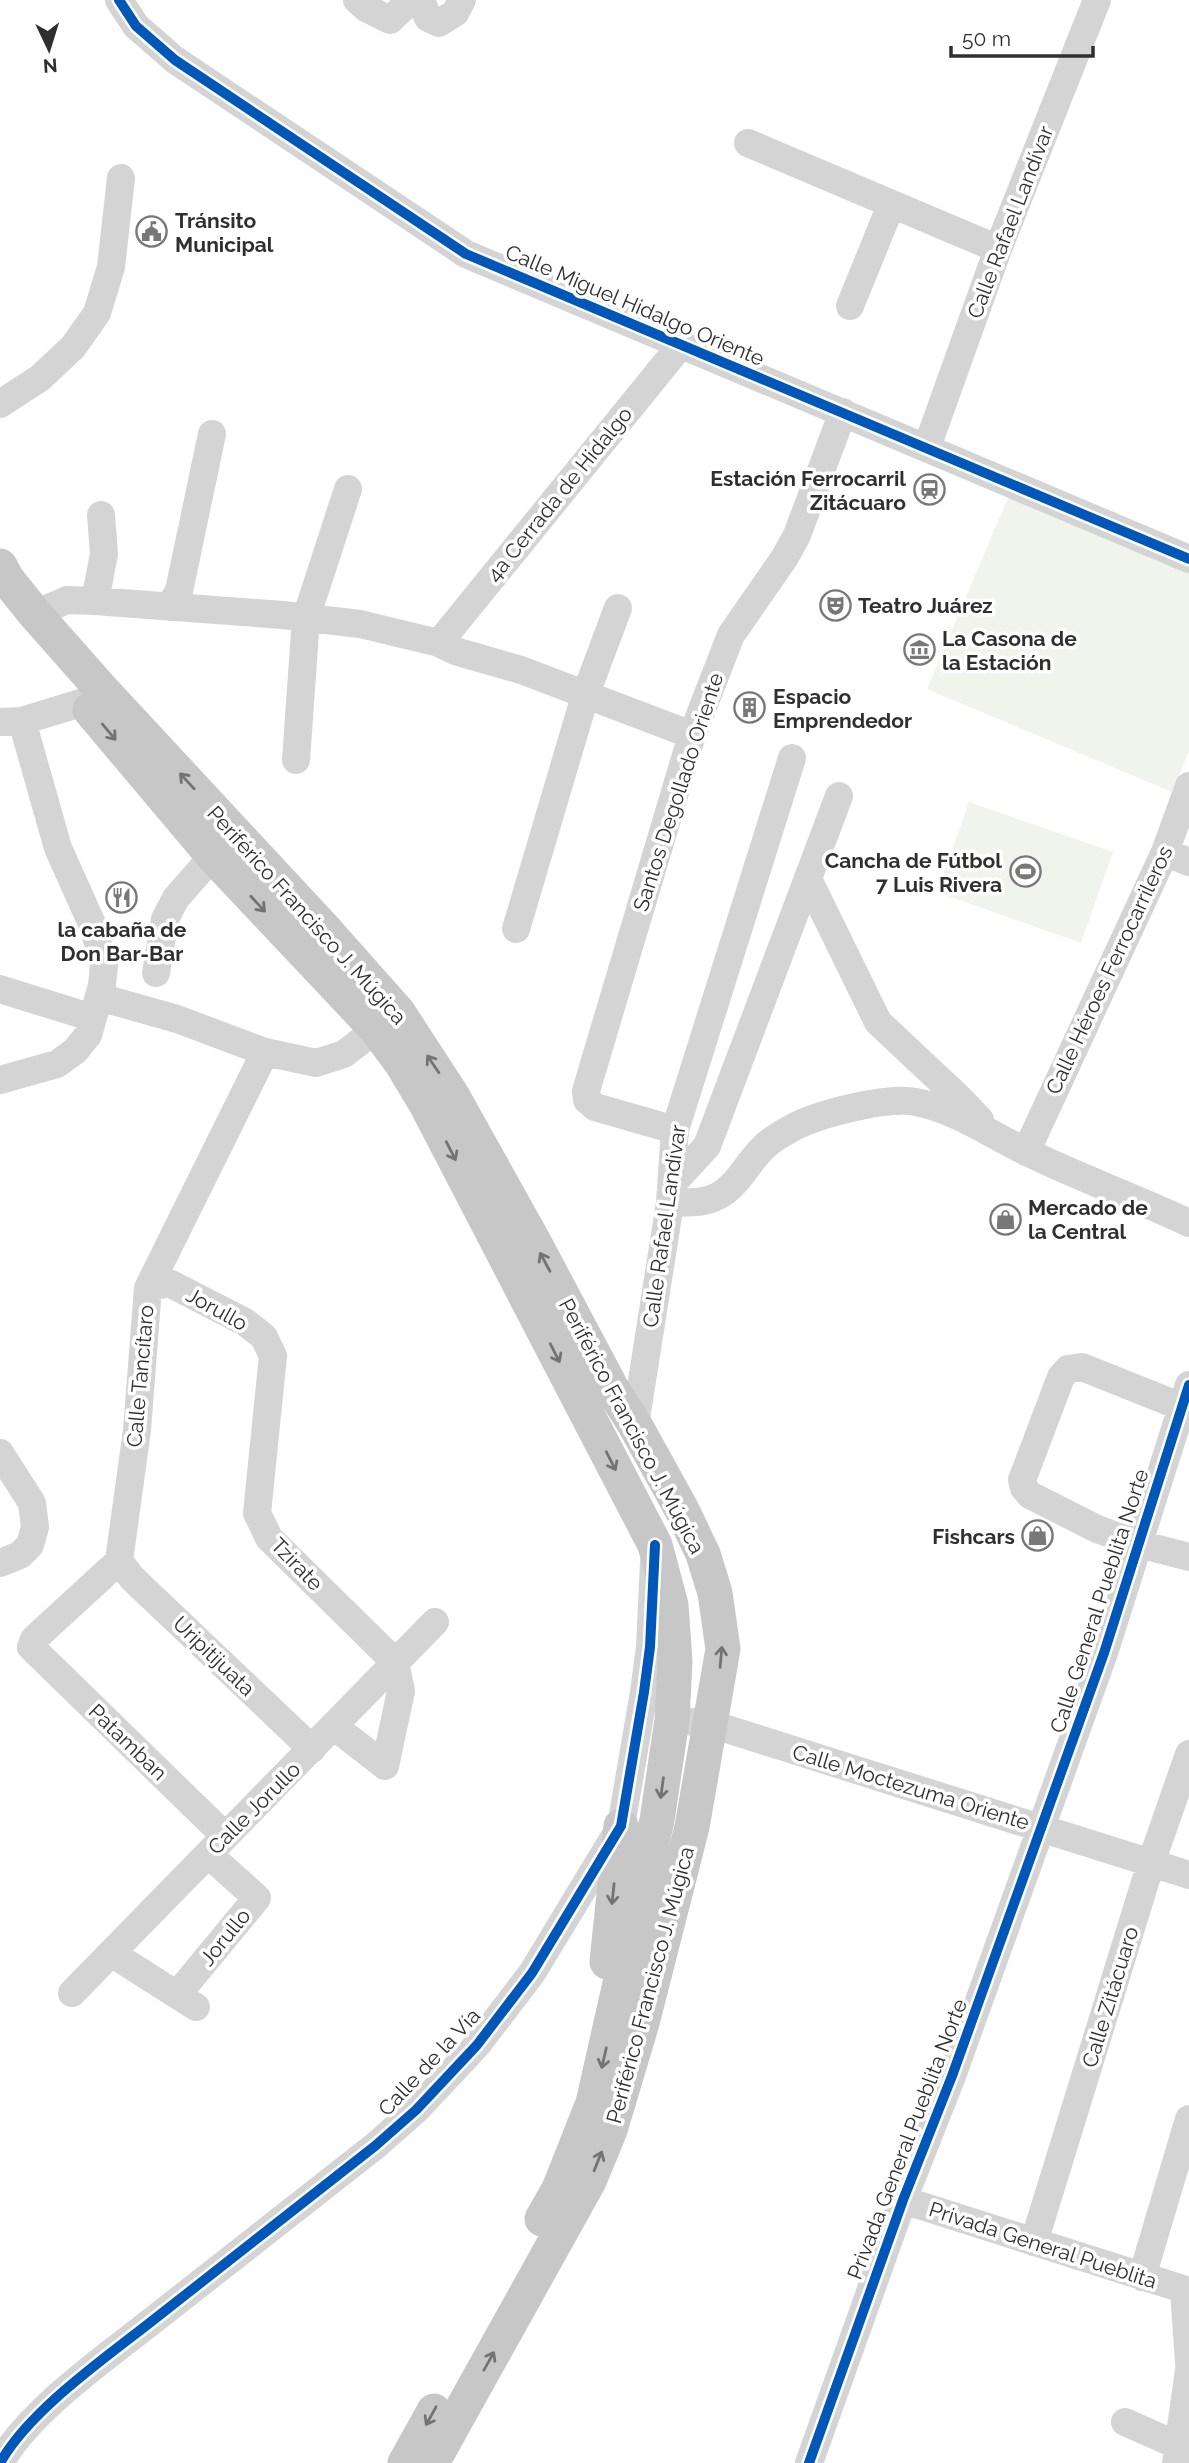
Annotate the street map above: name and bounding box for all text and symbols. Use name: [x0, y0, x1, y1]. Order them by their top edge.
north arrow: [14, 14, 84, 84]
scale bar: [951, 14, 1093, 58]
text: 50 m: [962, 26, 1011, 51]
text: N: [42, 54, 58, 77]
street label: Calle Rafael Landívar: [962, 122, 1058, 322]
place label: Tránsito Municipal: [175, 208, 274, 257]
public building icon: Tránsito Municipal: [135, 215, 169, 249]
street label: Calle Miguel Hidalgo Oriente: [502, 239, 768, 371]
street label: 4a Cerrada de Hidalgo: [481, 402, 637, 586]
place label: Estación Ferrocarril Zitácuaro: [710, 466, 906, 515]
station icon: Estación Ferrocarril Zitácuaro: [912, 473, 946, 507]
theatre icon: Teatro Juárez: [818, 588, 852, 622]
place label: Teatro Juárez: [858, 593, 993, 618]
place label: La Casona de la Estación: [942, 626, 1077, 675]
museum icon: La Casona de la Estación: [902, 633, 936, 667]
street label: Santos Degollado Oriente: [628, 670, 728, 914]
place label: Espacio Emprendedor: [773, 684, 912, 733]
building icon: Espacio Emprendedor: [733, 691, 767, 725]
one-way arrow: [101, 723, 117, 741]
one-way arrow: [178, 773, 195, 790]
street label: Periférico Francisco J. Múgica: [202, 801, 412, 1029]
street label: Calle Héroes Ferrocarrileros: [1040, 842, 1178, 1098]
place label: Cancha de Fútbol 7 Luis Rivera: [825, 848, 1002, 897]
sports icon: Cancha de Fútbol 7 Luis Rivera: [1008, 855, 1042, 889]
restaurant icon: la cabaña de Don Bar-Bar: [105, 880, 139, 914]
one-way arrow: [249, 896, 266, 913]
place label: la cabaña de Don Bar-Bar: [58, 917, 187, 966]
one-way arrow: [426, 1055, 440, 1074]
street label: Calle Rafael Landívar: [637, 1123, 691, 1329]
one-way arrow: [444, 1140, 458, 1161]
place label: Mercado de la Central: [1028, 1195, 1148, 1244]
shop icon: Mercado de la Central: [988, 1202, 1022, 1236]
one-way arrow: [537, 1252, 551, 1273]
street label: Jorullo: [182, 1282, 252, 1336]
street label: Periférico Francisco J. Múgica: [554, 1294, 710, 1558]
street label: Calle Tancítaro: [121, 1304, 159, 1448]
one-way arrow: [549, 1342, 563, 1362]
one-way arrow: [605, 1450, 619, 1471]
street label: Calle General Pueblita Norte: [1044, 1466, 1154, 1736]
shop icon: Fishcars: [1021, 1519, 1055, 1553]
place label: Fishcars: [932, 1524, 1015, 1549]
street label: Tzirate: [266, 1532, 328, 1596]
street label: Uripitijuata: [168, 1611, 260, 1701]
one-way arrow: [715, 1646, 728, 1669]
street label: Patamban: [84, 1699, 172, 1785]
street label: Calle Moctezuma Oriente: [790, 1739, 1032, 1835]
street label: Calle Jorullo: [203, 1757, 305, 1859]
one-way arrow: [655, 1776, 668, 1799]
street label: Periférico Francisco J. Múgica: [601, 1844, 699, 2126]
one-way arrow: [607, 1882, 620, 1905]
street label: Jorullo: [194, 1903, 256, 1971]
street label: Calle Zitácuaro: [1077, 1923, 1143, 2071]
street label: Privada General Pueblita Norte: [842, 1995, 972, 2283]
street label: Calle de la Vía: [373, 2003, 485, 2121]
one-way arrow: [596, 2046, 610, 2069]
one-way arrow: [592, 2150, 605, 2172]
street label: Privada General Pueblita: [926, 2196, 1160, 2294]
one-way arrow: [482, 2351, 496, 2371]
one-way arrow: [424, 2405, 438, 2425]

